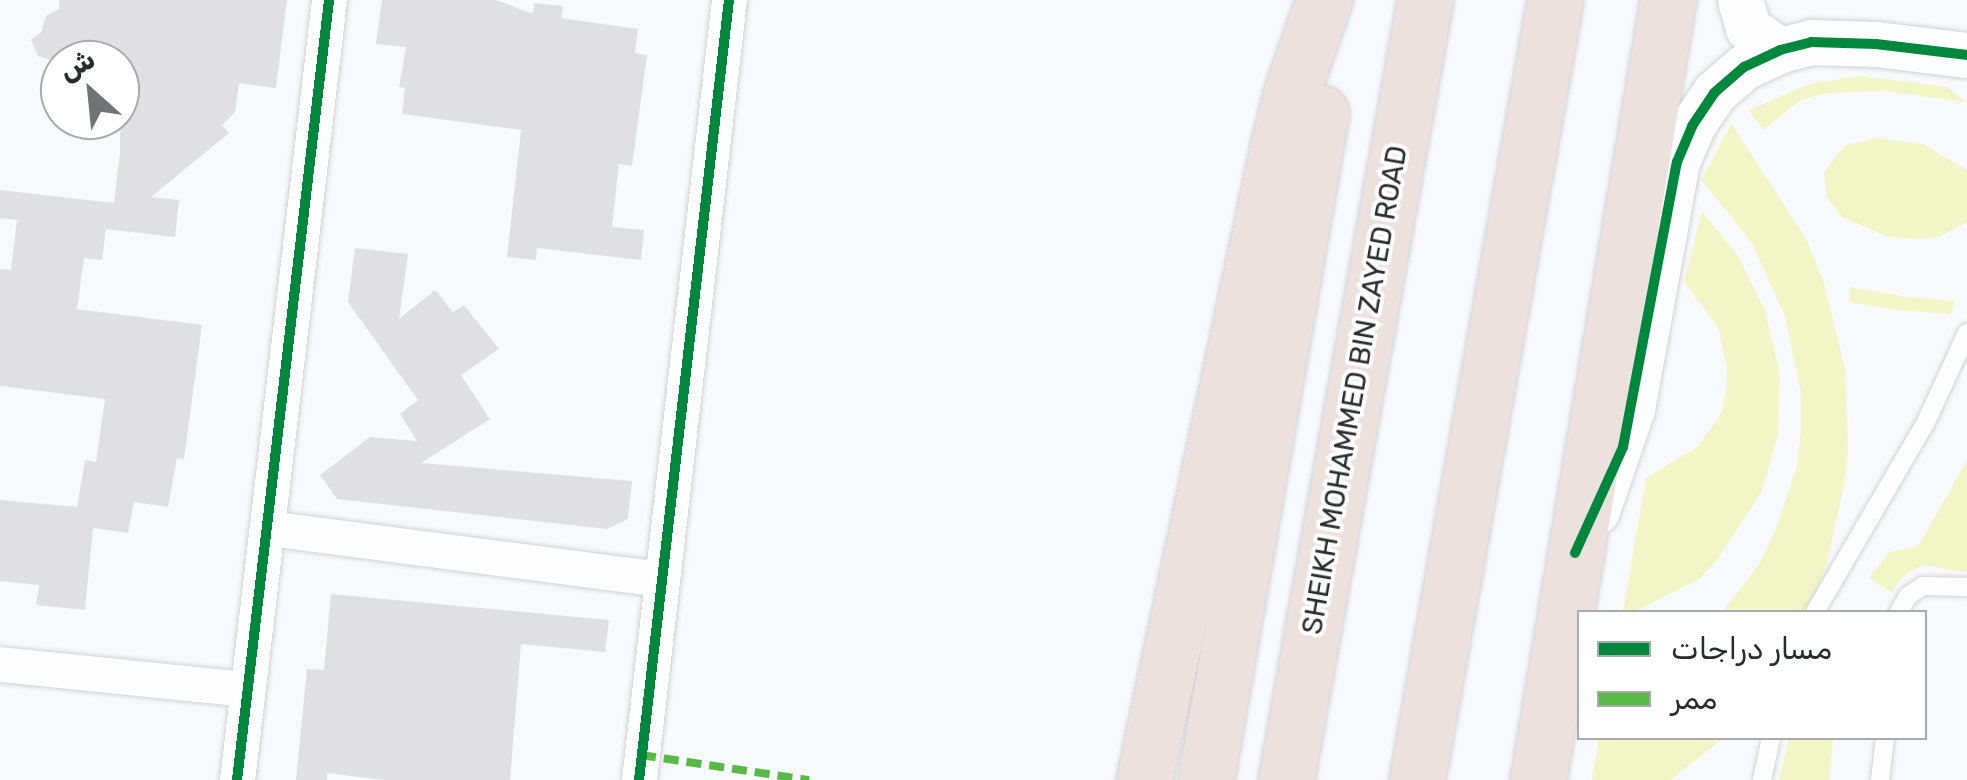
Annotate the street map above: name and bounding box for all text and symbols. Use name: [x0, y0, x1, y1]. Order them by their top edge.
north arrow: [40, 40, 140, 140]
text: ش: [54, 42, 100, 87]
street label: SHEIKH MOHAMMED BIN ZAYED ROAD: [1295, 143, 1415, 637]
legend: [1577, 610, 1927, 740]
text: مسار دراجات: [1671, 631, 1832, 667]
text: ممر: [1671, 681, 1717, 717]

